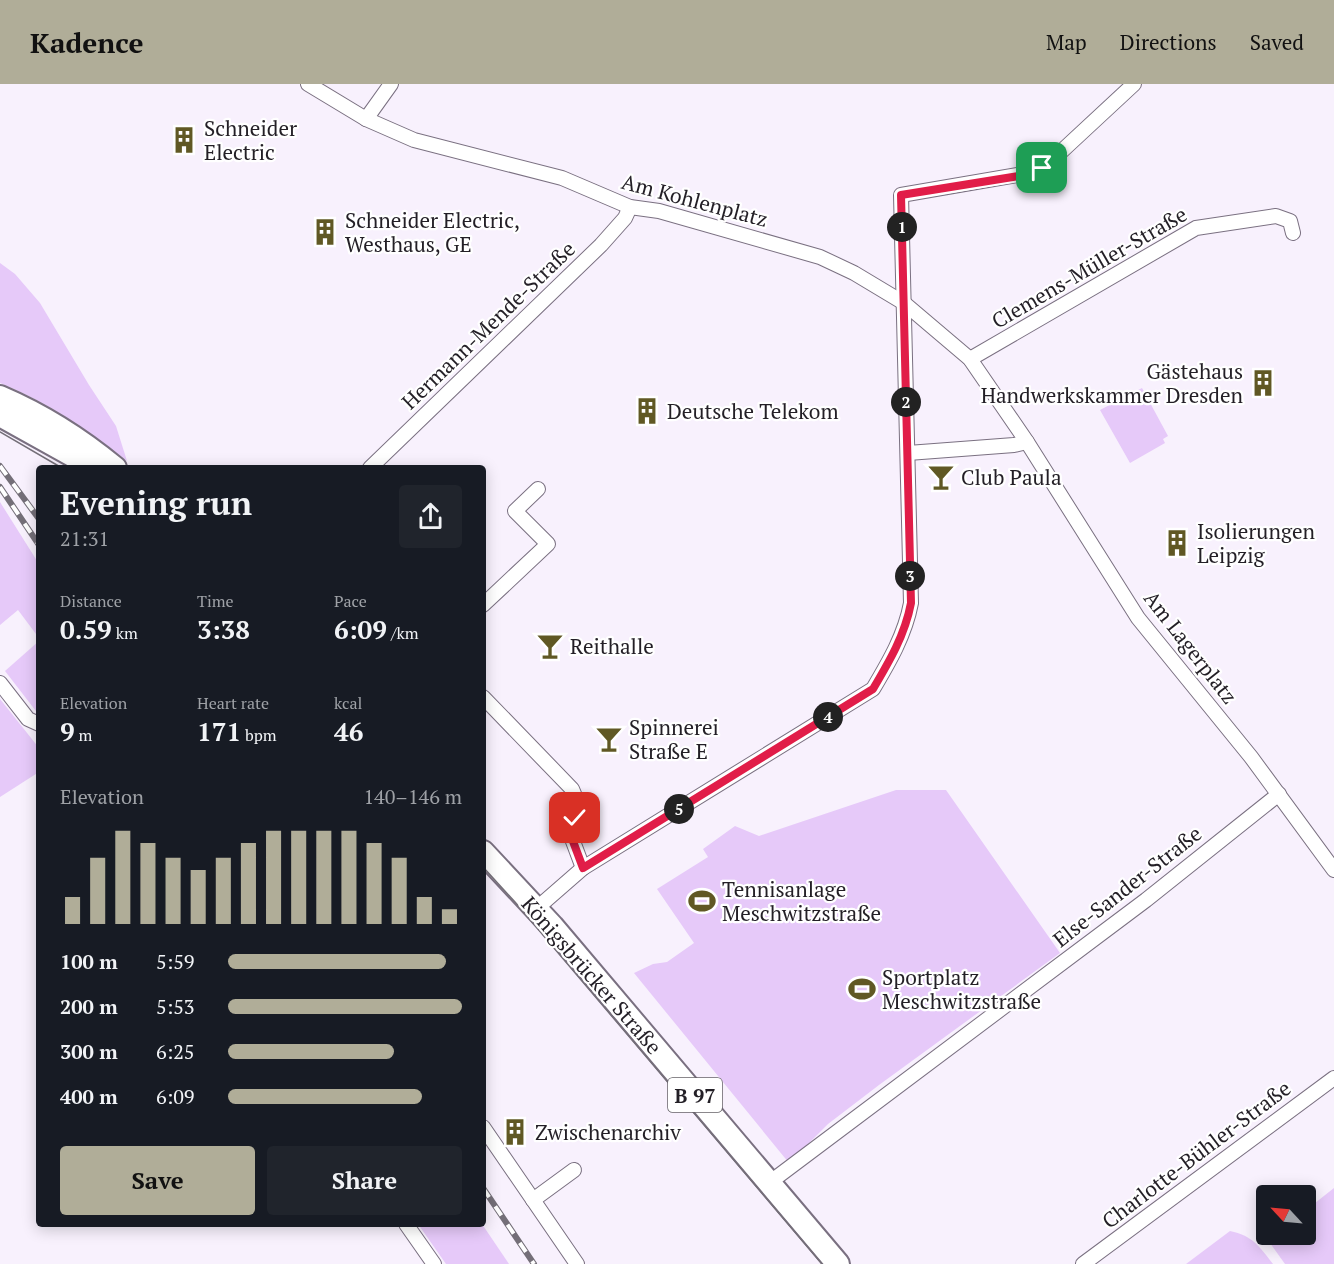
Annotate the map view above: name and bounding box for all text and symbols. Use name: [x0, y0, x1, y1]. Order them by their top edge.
text: Kadence: [30, 24, 144, 61]
text: Map: [1046, 28, 1087, 56]
text: Directions: [1120, 28, 1217, 56]
text: Saved: [1250, 28, 1304, 56]
place label: Schneider Electric: [204, 114, 297, 166]
building icon: Schneider Electric: [169, 125, 199, 155]
pin: [1016, 142, 1067, 193]
icon: arrive: [1025, 151, 1058, 184]
street label: Am Kohlenplatz: [619, 167, 771, 233]
street label: Clemens-Müller-Straße: [986, 200, 1192, 334]
place label: Schneider Electric, Westhaus, GE: [345, 206, 520, 258]
pin: 1: [887, 212, 917, 242]
text: 1: [897, 216, 907, 238]
building icon: Schneider Electric, Westhaus, GE: [310, 217, 340, 247]
street label: Hermann-Mende-Straße: [395, 235, 581, 415]
place label: Gästehaus Handwerkskammer Dresden: [981, 357, 1244, 409]
building icon: Gästehaus Handwerkskammer Dresden: [1248, 368, 1278, 398]
pin: 2: [891, 387, 921, 417]
text: 2: [901, 391, 911, 413]
building icon: Deutsche Telekom: [632, 396, 662, 426]
place label: Deutsche Telekom: [667, 397, 839, 425]
bar icon: Club Paula: [926, 462, 956, 492]
place label: Club Paula: [961, 463, 1062, 491]
text: Evening run: [60, 481, 252, 524]
button: share: [399, 485, 462, 548]
place label: Isolierungen Leipzig: [1197, 517, 1316, 569]
text: 21:31: [60, 525, 109, 552]
building icon: Isolierungen Leipzig: [1162, 528, 1192, 558]
pin: 3: [895, 561, 925, 591]
text: 3: [905, 565, 915, 587]
street label: Am Lagerplatz: [1138, 585, 1244, 709]
text: Distance: [60, 590, 122, 612]
text: Time: [197, 590, 234, 612]
text: Pace: [334, 590, 367, 612]
text: 0.59: [60, 612, 112, 646]
text: 3:38: [197, 612, 250, 646]
text: 6:09: [334, 612, 387, 646]
text: km: [112, 622, 138, 644]
text: /km: [387, 622, 418, 644]
bar icon: Reithalle: [535, 631, 565, 661]
place label: Reithalle: [570, 632, 654, 660]
text: Elevation: [60, 692, 127, 714]
text: Heart rate: [197, 692, 269, 714]
text: kcal: [334, 692, 362, 714]
pin: 4: [813, 702, 843, 732]
text: 4: [823, 706, 833, 728]
place label: Spinnerei Straße E: [629, 713, 719, 765]
text: 9: [60, 714, 75, 748]
text: 171: [197, 714, 241, 748]
text: 46: [334, 714, 363, 748]
text: m: [75, 724, 92, 746]
text: bpm: [241, 724, 277, 746]
bar icon: Spinnerei Straße E: [594, 724, 624, 754]
text: Elevation: [60, 783, 144, 810]
text: 140–146 m: [363, 783, 462, 810]
pin: [549, 792, 600, 843]
pin: 5: [664, 794, 694, 824]
text: 5: [674, 798, 684, 820]
icon: check: [558, 801, 591, 834]
street label: Else-Sander-Straße: [1047, 819, 1207, 953]
place label: Tennisanlage Meschwitzstraße: [722, 875, 881, 927]
sports icon: Tennisanlage Meschwitzstraße: [687, 886, 717, 916]
street label: Königsbrücker Straße: [516, 890, 668, 1060]
text: 100 m: [60, 948, 118, 975]
text: 5:59: [156, 948, 195, 975]
place label: Sportplatz Meschwitzstraße: [882, 963, 1041, 1015]
sports icon: Sportplatz Meschwitzstraße: [847, 974, 877, 1004]
text: 200 m: [60, 993, 118, 1020]
text: 5:53: [156, 993, 195, 1020]
text: 300 m: [60, 1038, 118, 1065]
text: 6:25: [156, 1038, 195, 1065]
street label: Charlotte-Bühler-Straße: [1096, 1074, 1296, 1234]
road number: B 97: [668, 1078, 722, 1112]
text: 400 m: [60, 1083, 118, 1110]
text: 6:09: [156, 1083, 195, 1110]
building icon: Zwischenarchiv: [500, 1117, 530, 1147]
place label: Zwischenarchiv: [535, 1118, 681, 1146]
button: Save: [60, 1146, 255, 1215]
button: Share: [267, 1146, 462, 1215]
north arrow: [1256, 1185, 1316, 1245]
map controls: [1256, 1185, 1316, 1245]

